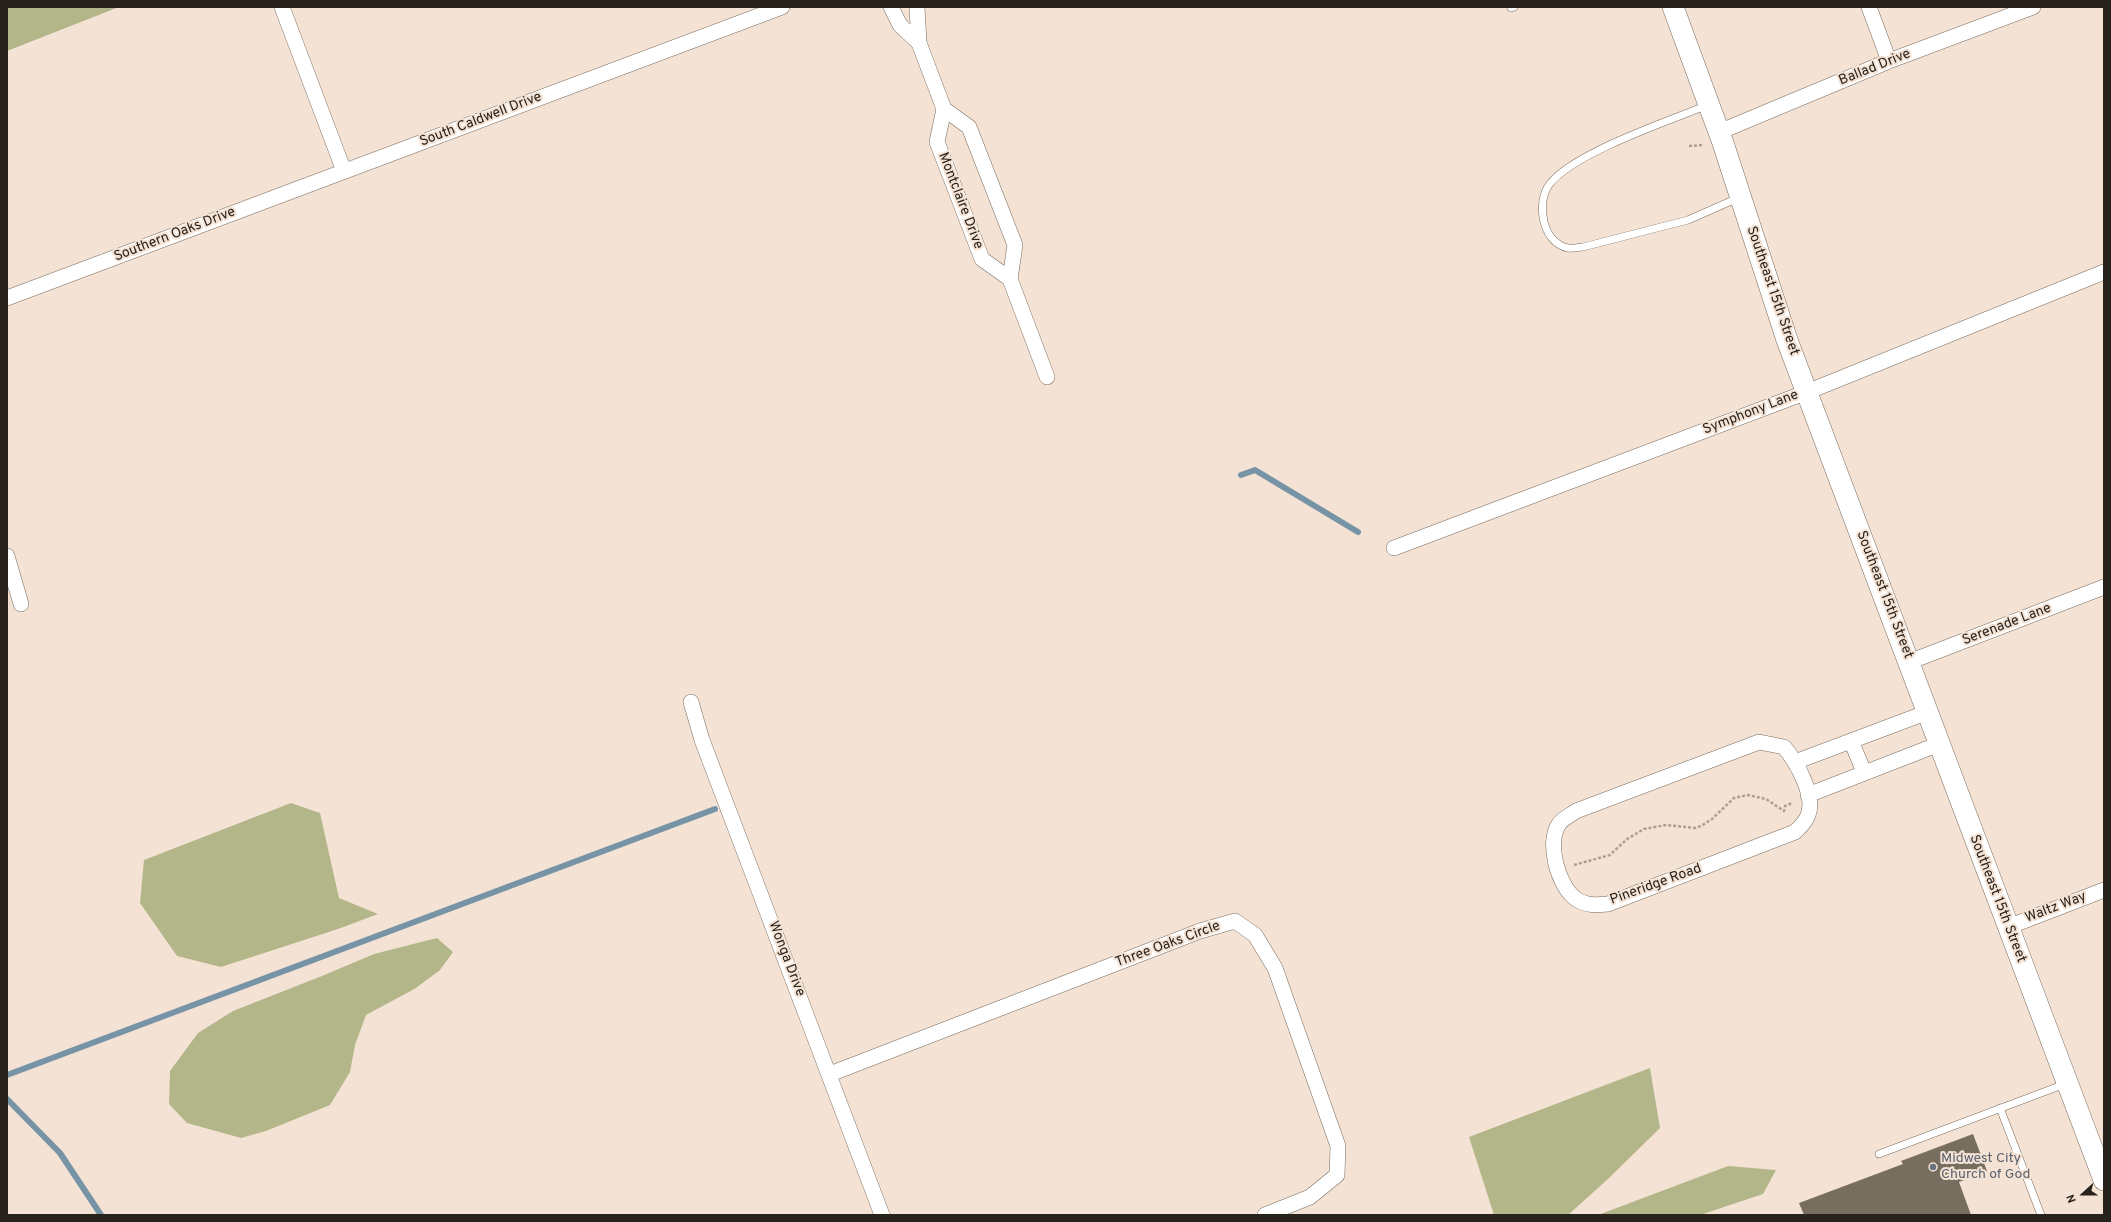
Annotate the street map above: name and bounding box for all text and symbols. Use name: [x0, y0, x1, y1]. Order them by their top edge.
street label: Ballad Drive: [1837, 46, 1913, 90]
street label: South Caldwell Drive: [418, 89, 544, 151]
street label: Montclaire Drive: [934, 150, 986, 252]
street label: Southern Oaks Drive: [112, 204, 238, 266]
street label: Southeast 15th Street: [1742, 224, 1802, 358]
street label: Symphony Lane: [1701, 387, 1801, 439]
street label: Southeast 15th Street: [1852, 529, 1916, 661]
street label: Serenade Lane: [1960, 600, 2054, 650]
street label: Southeast 15th Street: [1965, 833, 2029, 965]
street label: Pineridge Road: [1608, 861, 1704, 909]
street label: Waltz Way: [2023, 889, 2089, 927]
street label: Three Oaks Circle: [1113, 918, 1223, 972]
street label: Wonga Drive: [764, 919, 808, 999]
place label: Midwest City Church of God: [1941, 1151, 2030, 1184]
marker: Midwest City Church of God: [1928, 1162, 1938, 1172]
north arrow: [2063, 1174, 2103, 1214]
text: N: [2064, 1192, 2080, 1204]

